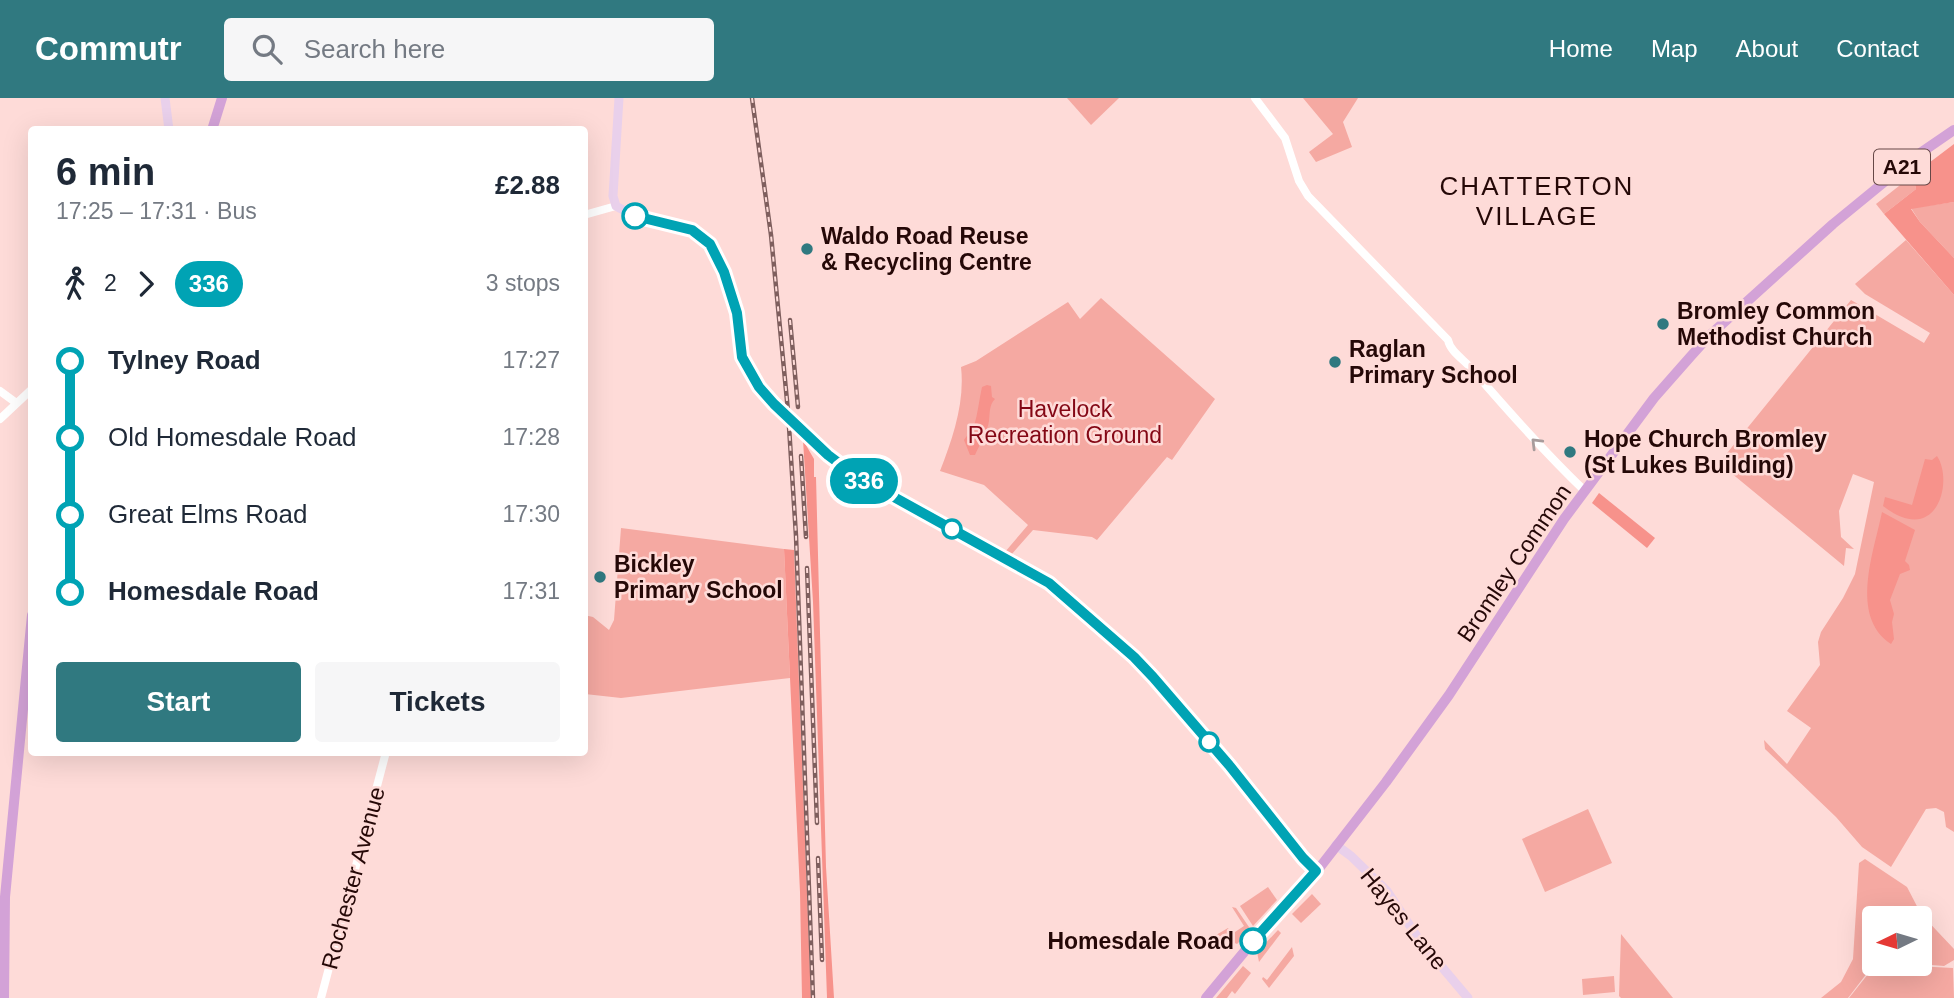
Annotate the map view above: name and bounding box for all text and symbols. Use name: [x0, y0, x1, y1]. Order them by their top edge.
search box: [224, 18, 714, 81]
text: Commutr: [35, 30, 182, 67]
icon: search: [248, 30, 286, 68]
text: Search here: [304, 34, 445, 64]
text: Home: [1549, 35, 1613, 62]
text: Map: [1651, 35, 1698, 62]
text: About: [1736, 35, 1798, 62]
text: Contact: [1836, 35, 1919, 62]
road number: A21: [1874, 150, 1930, 184]
text: 6 min: [56, 151, 155, 193]
text: £2.88: [495, 170, 560, 200]
district label: CHATTERTON VILLAGE: [1440, 171, 1634, 231]
text: 17:25 – 17:31 · Bus: [56, 198, 257, 224]
unlabelled marker: [622, 203, 648, 229]
place label: Waldo Road Reuse & Recycling Centre: [821, 223, 1032, 275]
marker: Waldo Road Reuse & Recycling Centre: [799, 241, 815, 257]
icon: walk: [56, 265, 94, 303]
icon: forward: [127, 265, 165, 303]
text: 2: [104, 270, 117, 296]
text: 336: [189, 270, 229, 297]
text: 3 stops: [486, 270, 560, 296]
place label: Bromley Common Methodist Church: [1677, 298, 1875, 350]
marker: Bromley Common Methodist Church: [1655, 316, 1671, 332]
place label: Raglan Primary School: [1349, 336, 1518, 388]
text: Tylney Road: [108, 345, 261, 375]
text: 17:27: [502, 347, 560, 373]
marker: Raglan Primary School: [1327, 354, 1343, 370]
park label: Havelock Recreation Ground: [968, 396, 1162, 448]
text: Old Homesdale Road: [108, 422, 357, 452]
text: 17:28: [502, 424, 560, 450]
place label: Hope Church Bromley (St Lukes Building): [1584, 426, 1827, 478]
one-way arrow: [1532, 438, 1545, 451]
marker: Hope Church Bromley (St Lukes Building): [1562, 444, 1578, 460]
line badge: 336: [824, 458, 904, 504]
text: 336: [844, 467, 884, 494]
street label: Bromley Common: [1452, 479, 1576, 647]
text: Great Elms Road: [108, 499, 307, 529]
text: 17:30: [502, 501, 560, 527]
unlabelled marker: [942, 519, 962, 539]
place label: Bickley Primary School: [614, 551, 783, 603]
marker: Bickley Primary School: [592, 569, 608, 585]
text: Homesdale Road: [108, 576, 319, 606]
text: 17:31: [502, 578, 560, 604]
button: Start: [56, 662, 301, 742]
button: Tickets: [315, 662, 560, 742]
unlabelled marker: [1199, 732, 1219, 752]
street label: Rochester Avenue: [316, 784, 390, 972]
street label: Hayes Lane: [1355, 863, 1453, 975]
north arrow: [1862, 906, 1932, 976]
map controls: [1862, 906, 1932, 976]
place label: Homesdale Road: [1047, 928, 1234, 954]
marker: Homesdale Road: [1240, 928, 1266, 954]

